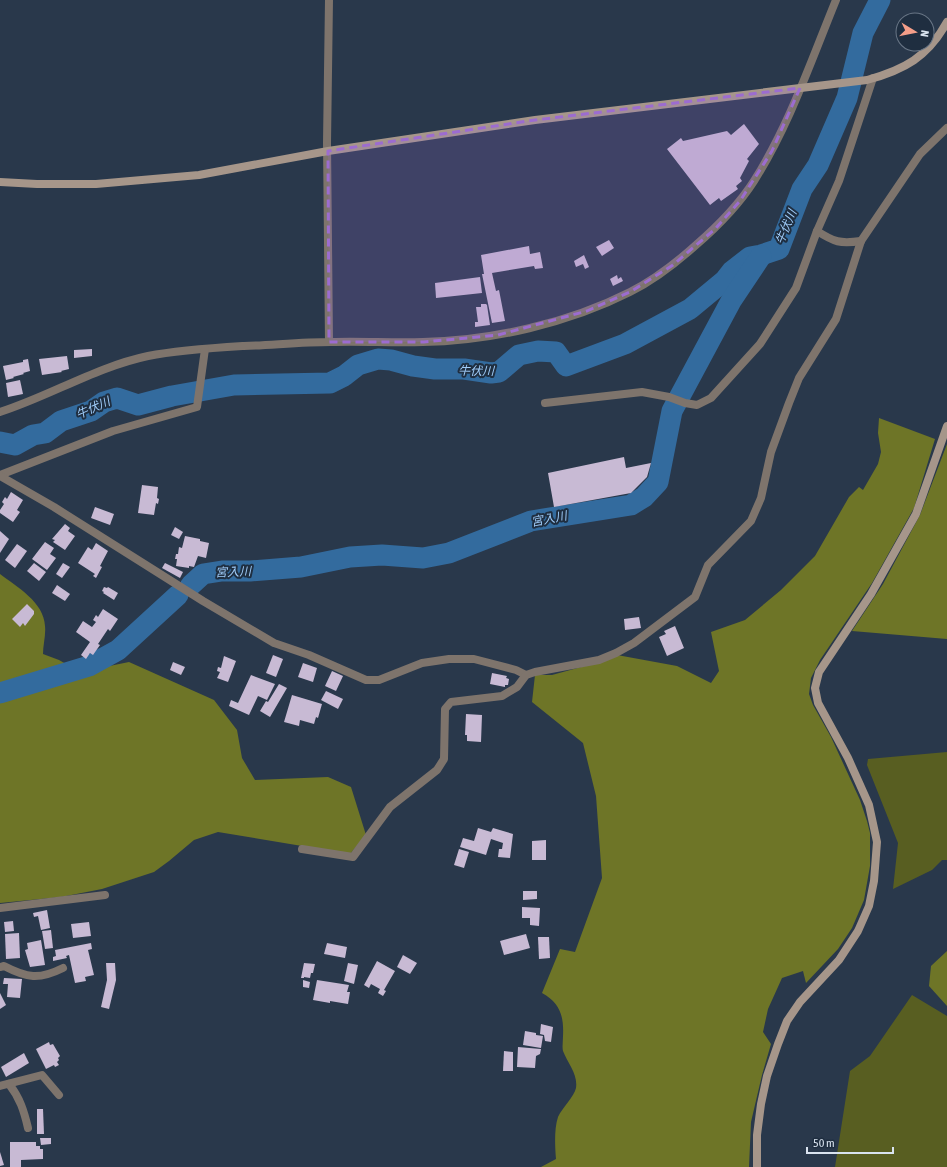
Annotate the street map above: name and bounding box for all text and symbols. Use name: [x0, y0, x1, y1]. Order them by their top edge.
north arrow: [895, 12, 935, 52]
text: N: [918, 29, 931, 38]
water label: 牛伏川: [773, 206, 800, 246]
water label: 牛伏川: [458, 364, 496, 378]
water label: 牛伏川: [74, 393, 114, 422]
water label: 宮入川: [530, 508, 570, 529]
water label: 宮入川: [215, 564, 253, 580]
scale bar: [807, 1129, 893, 1155]
text: 50 m: [813, 1136, 835, 1150]

